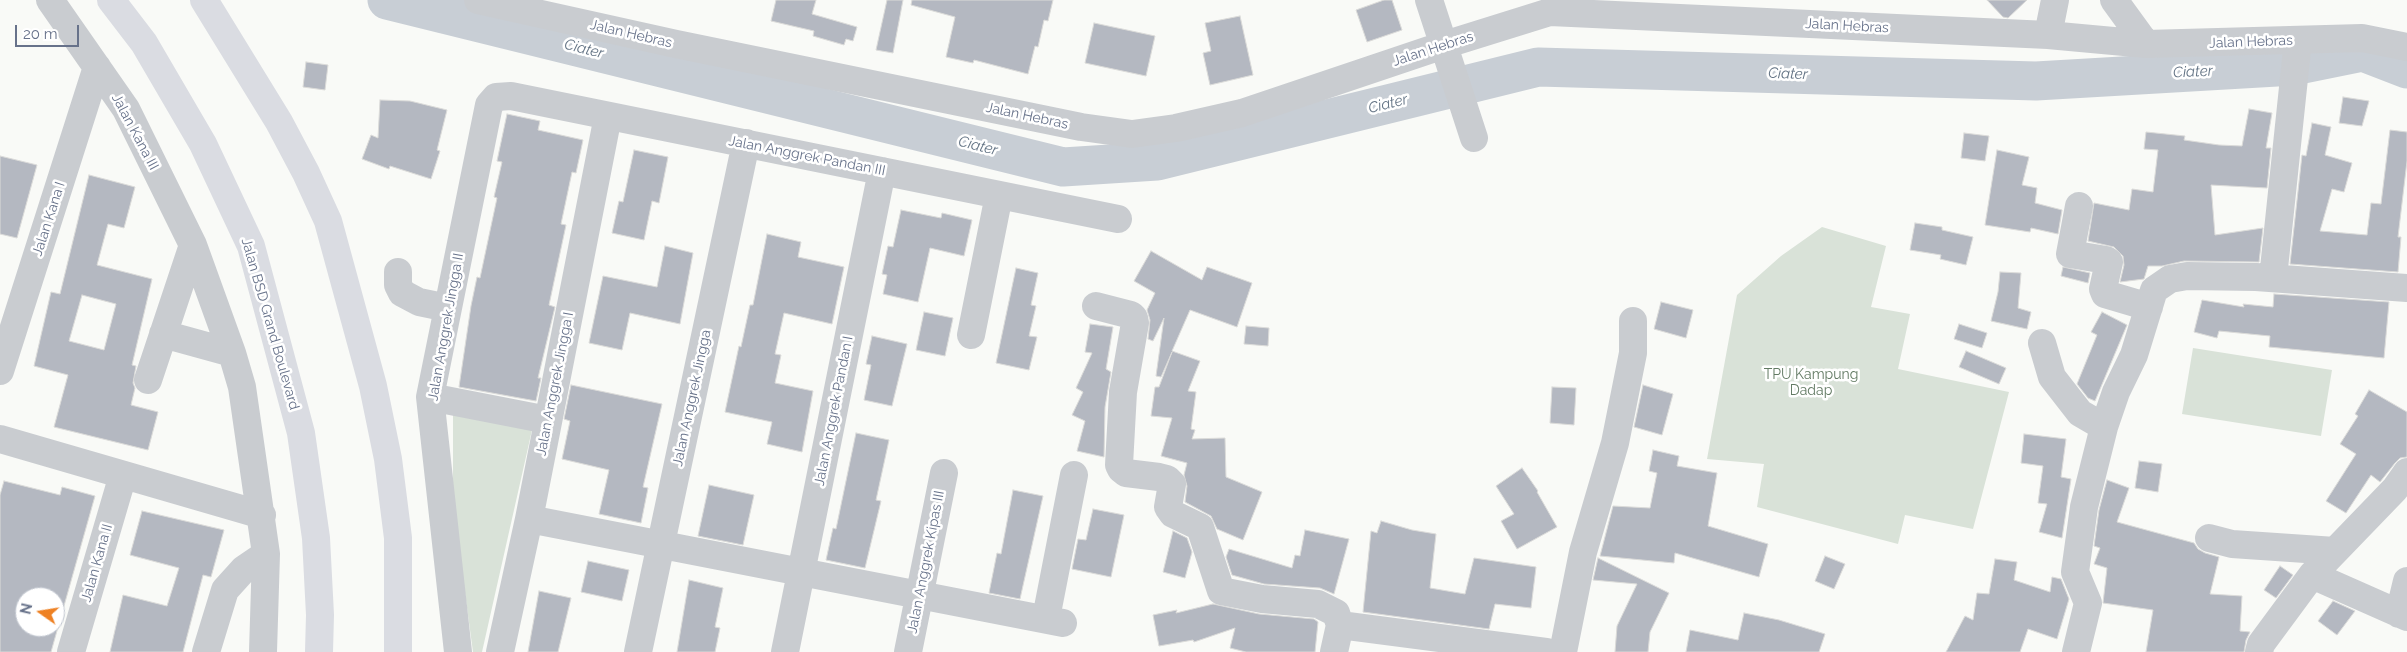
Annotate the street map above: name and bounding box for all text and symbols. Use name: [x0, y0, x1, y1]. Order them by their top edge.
scale bar: [18, 15, 81, 47]
street label: Jalan Hebras: [1805, 15, 1889, 37]
street label: Jalan Hebras: [588, 16, 674, 52]
text: 20 m: [23, 25, 58, 43]
street label: Jalan Hebras: [1391, 28, 1475, 70]
street label: Jalan Hebras: [2209, 32, 2293, 52]
water label: Ciater: [563, 35, 605, 63]
water label: Ciater: [2173, 62, 2213, 82]
water label: Ciater: [1768, 64, 1808, 84]
water label: Ciater: [1367, 90, 1409, 118]
street label: Jalan Kana III: [108, 91, 162, 173]
street label: Jalan Hebras: [984, 99, 1070, 133]
water label: Ciater: [957, 132, 999, 160]
street label: Jalan Anggrek Pandan III: [727, 133, 887, 179]
street label: Jalan Kana I: [29, 180, 69, 258]
street label: Jalan BSD Grand Boulevard: [237, 236, 303, 412]
street label: Jalan Anggrek Jingga II: [425, 252, 467, 402]
street label: Jalan Anggrek Jingga I: [533, 311, 577, 457]
street label: Jalan Anggrek Jingga: [669, 328, 715, 468]
street label: Jalan Anggrek Pandan I: [811, 335, 857, 487]
park label: TPU Kampung Dadap: [1764, 367, 1858, 400]
street label: Jalan Anggrek Kipas III: [904, 489, 948, 635]
street label: Jalan Kana II: [78, 522, 116, 604]
north arrow: [15, 587, 65, 637]
text: N: [17, 602, 35, 616]

